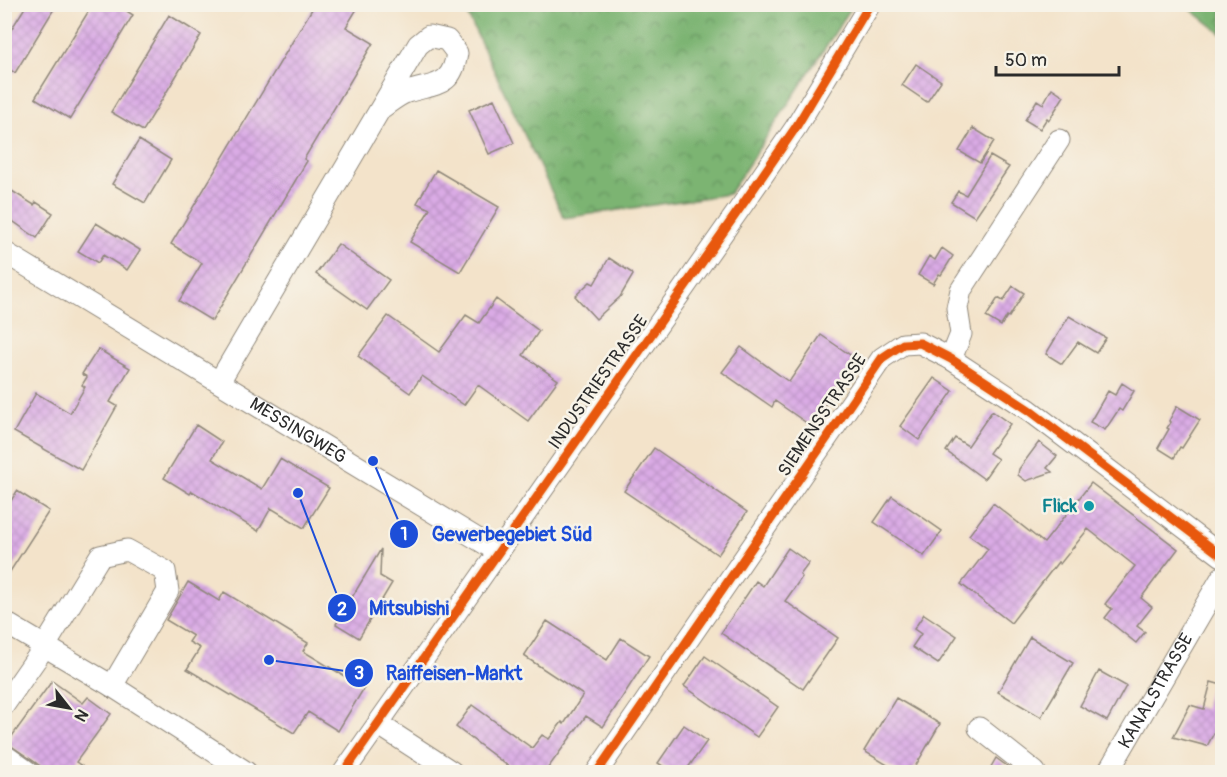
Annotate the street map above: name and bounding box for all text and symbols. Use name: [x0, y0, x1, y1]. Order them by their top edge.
scale bar: [996, 39, 1119, 77]
text: 50 m: [1005, 49, 1047, 72]
street label: INDUSTRIESTRASSE: [543, 311, 653, 454]
street label: SIEMENSSTRASSE: [773, 349, 872, 481]
street label: MESSINGWEG: [245, 393, 351, 469]
place label: Flick: [1042, 495, 1077, 518]
marker: Flick: [1082, 499, 1096, 513]
callout: Gewerbegebiet Süd: [389, 515, 604, 553]
text: Gewerbegebiet Süd: [432, 522, 592, 547]
text: 1: [400, 523, 408, 546]
callout: Mitsubishi: [327, 589, 461, 627]
text: Mitsubishi: [369, 596, 449, 621]
text: 2: [337, 598, 347, 621]
street label: KANALSTRASSE: [1113, 629, 1198, 753]
callout: Raiffeisen-Markt: [344, 654, 534, 692]
text: Raiffeisen-Markt: [386, 661, 523, 686]
text: 3: [354, 662, 364, 685]
north arrow: [39, 678, 99, 738]
text: N: [70, 705, 92, 725]

